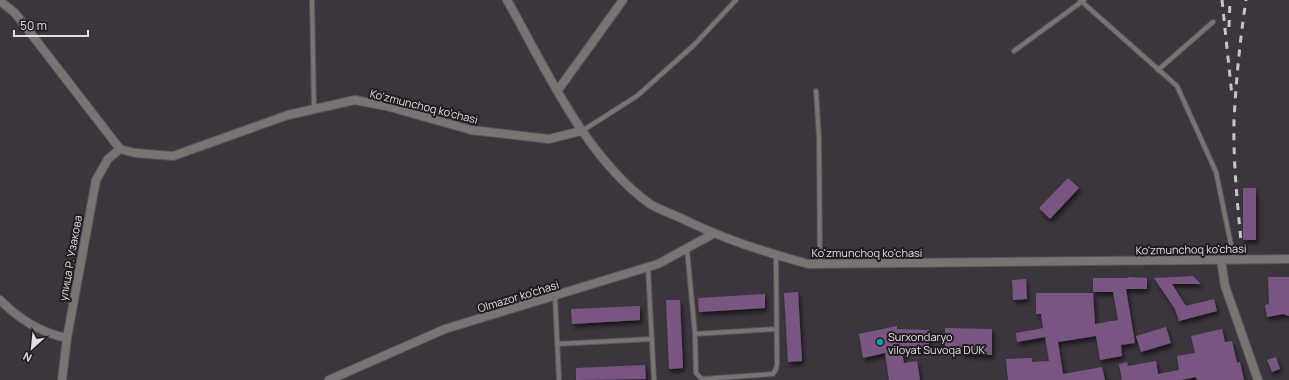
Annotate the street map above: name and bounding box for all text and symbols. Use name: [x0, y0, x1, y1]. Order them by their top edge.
scale bar: [14, 12, 88, 38]
text: 50 m: [20, 17, 47, 34]
street label: Ko'zmunchoq ko'chasi: [368, 85, 480, 127]
street label: улица Р. Узакова: [55, 214, 85, 302]
street label: Ko'zmunchoq ko'chasi: [1135, 241, 1247, 257]
street label: Ko'zmunchoq ko'chasi: [812, 245, 922, 260]
street label: Olmazor ko'chasi: [476, 277, 560, 315]
north arrow: [12, 328, 52, 368]
place label: Surxondaryo viloyat Suvoqa DUK: [888, 329, 985, 357]
marker: Surxondaryo viloyat Suvoqa DUK: [875, 337, 885, 347]
text: N: [20, 349, 34, 366]

